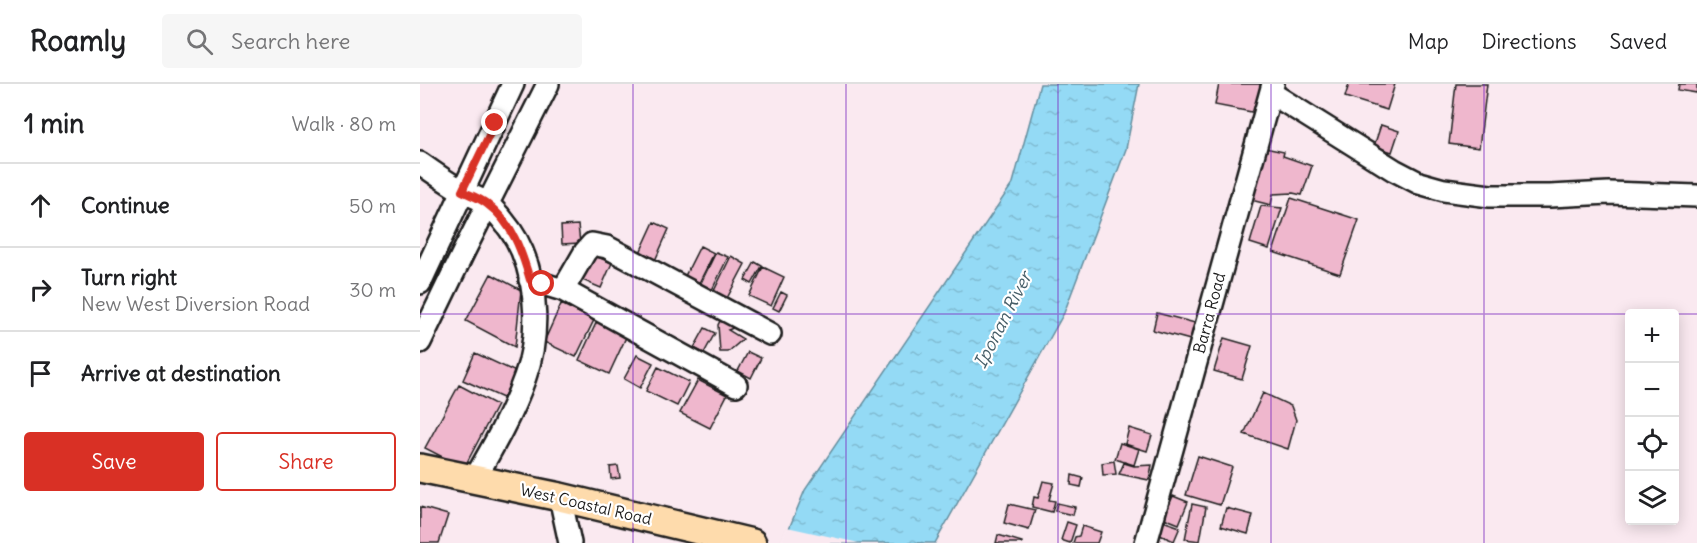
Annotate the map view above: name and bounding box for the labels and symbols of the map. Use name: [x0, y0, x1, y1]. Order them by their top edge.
route end: [481, 109, 507, 135]
water label: Iponan River: [969, 266, 1038, 372]
route start: [528, 270, 554, 296]
street label: Barra Road: [1189, 270, 1229, 356]
street label: West Coastal Road: [518, 479, 654, 529]

